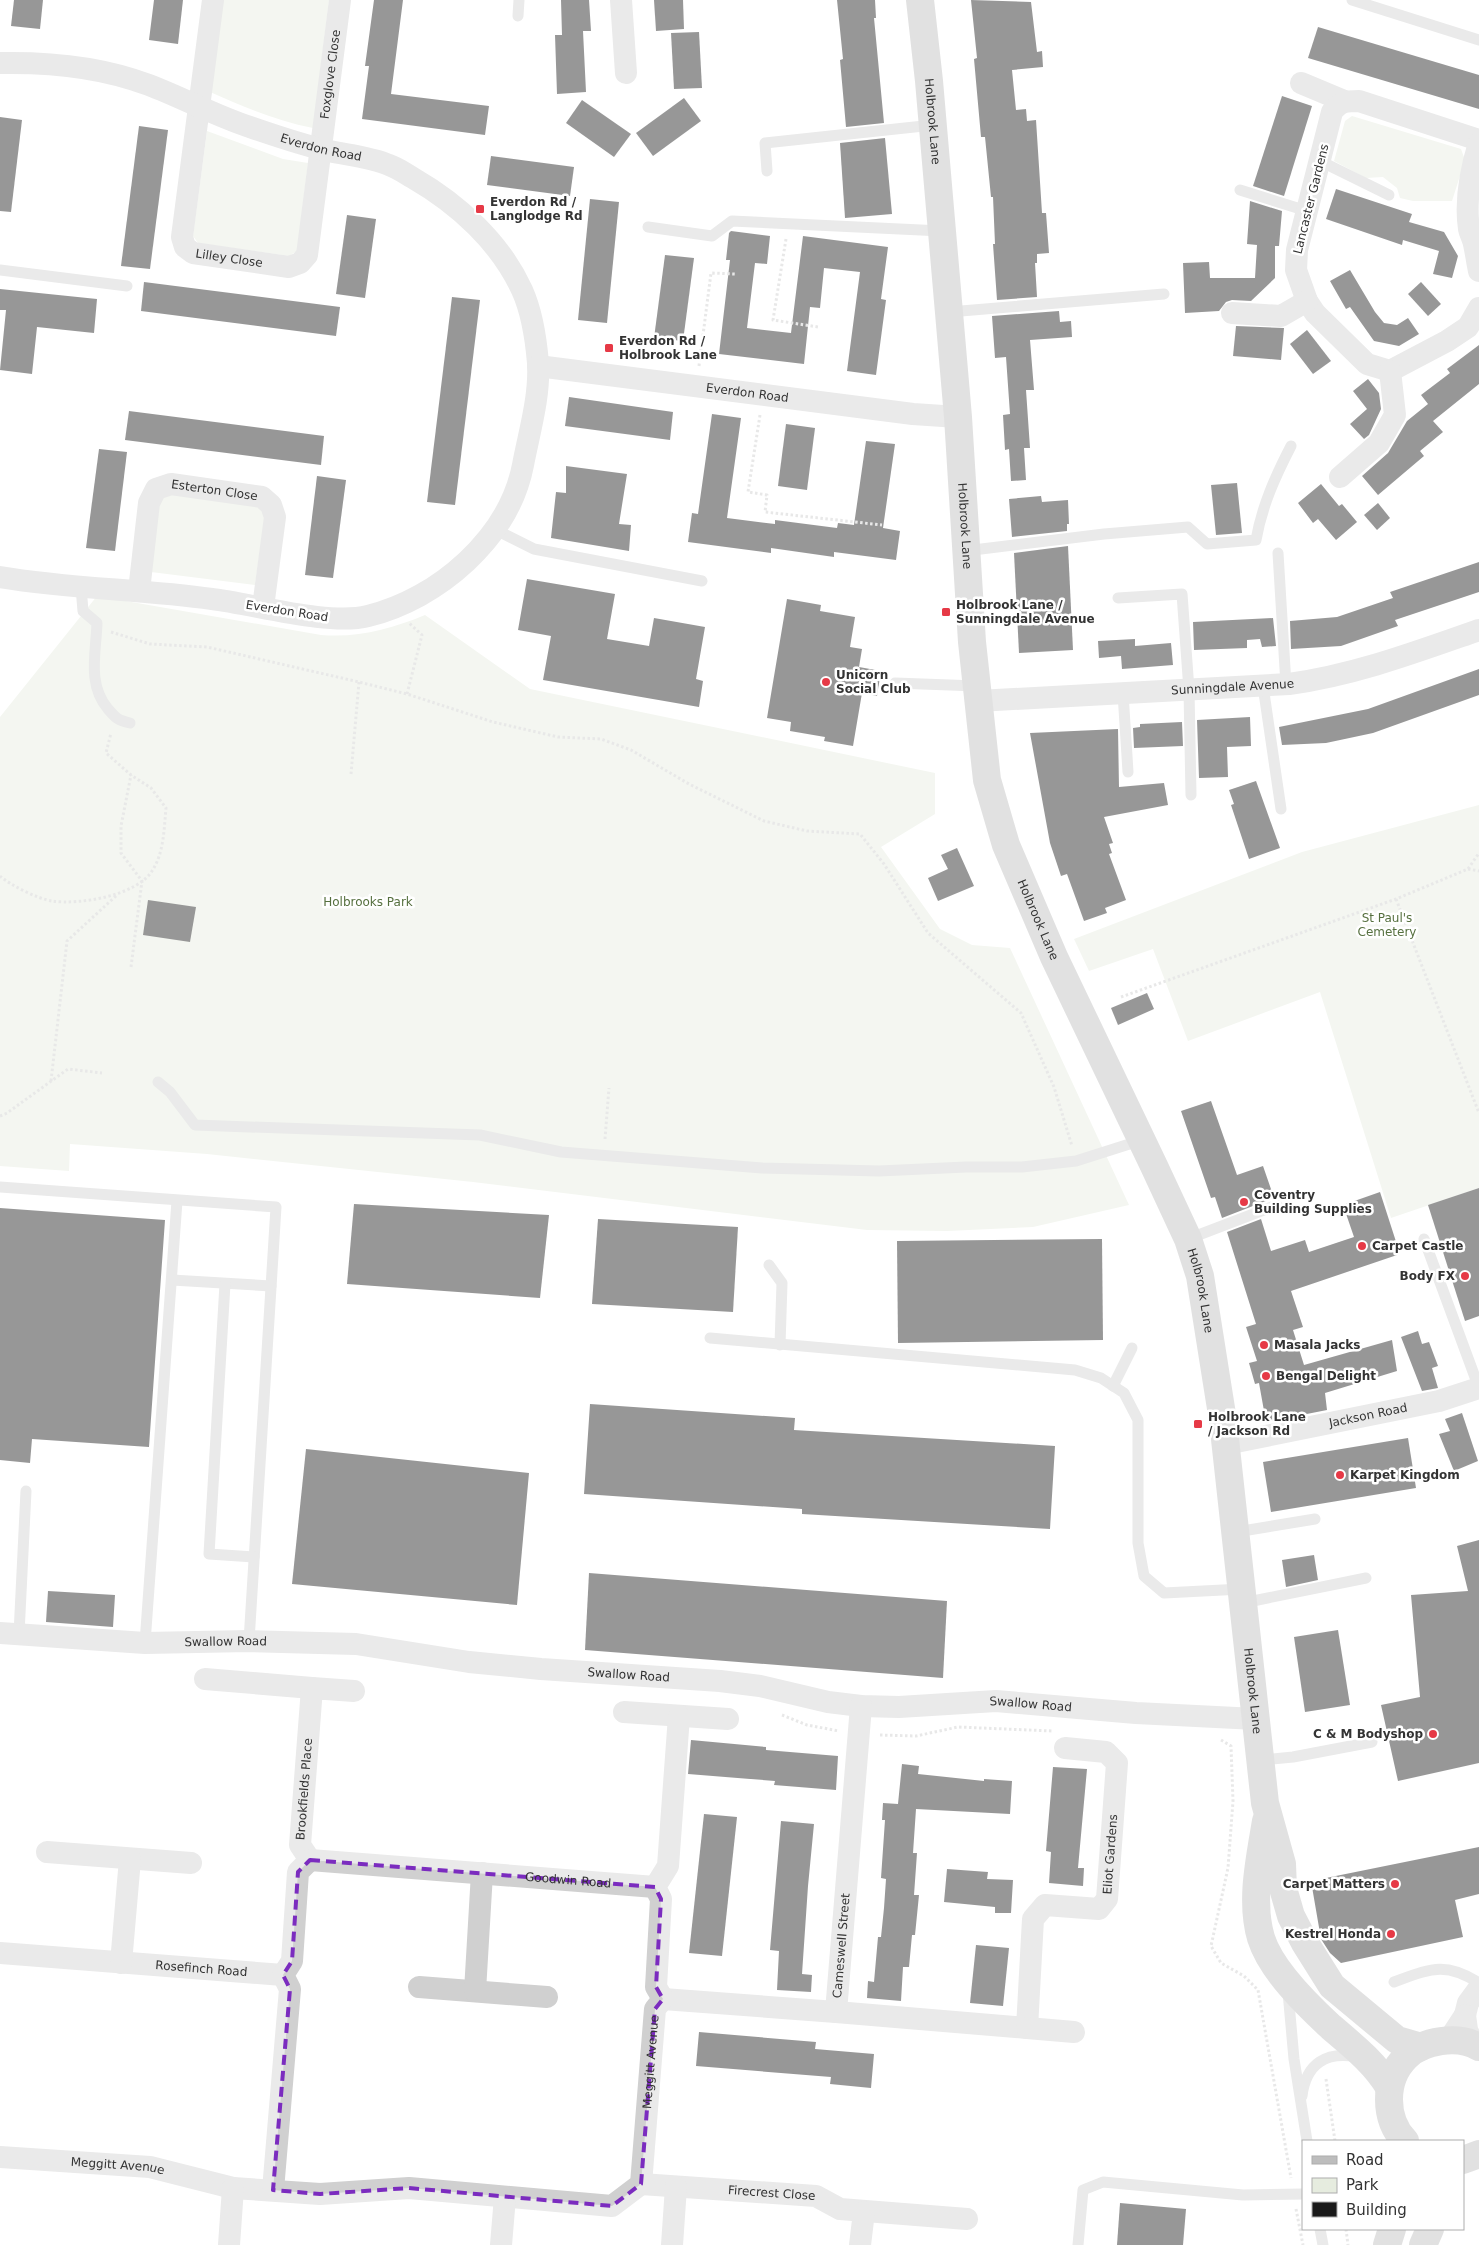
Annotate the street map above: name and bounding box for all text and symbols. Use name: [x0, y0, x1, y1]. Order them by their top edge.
street label: Foxglove Close: [318, 29, 343, 120]
street label: Holbrook Lane: [922, 78, 943, 165]
street label: Everdon Road: [279, 131, 363, 164]
street label: Lancaster Gardens: [1291, 143, 1331, 255]
place label: Everdon Rd / Langlodge Rd: [490, 195, 583, 223]
marker: Everdon Rd / Langlodge Rd: [474, 203, 486, 215]
street label: Lilley Close: [195, 246, 264, 270]
place label: Everdon Rd / Holbrook Lane: [619, 334, 717, 362]
marker: Everdon Rd / Holbrook Lane: [603, 342, 615, 354]
street label: Everdon Road: [705, 381, 790, 405]
street label: Esterton Close: [170, 477, 259, 503]
street label: Holbrook Lane: [955, 482, 974, 570]
street label: Everdon Road: [245, 598, 329, 624]
place label: Holbrook Lane / Sunningdale Avenue: [956, 598, 1095, 626]
marker: Holbrook Lane / Sunningdale Avenue: [940, 606, 952, 618]
place label: Unicorn Social Club: [836, 668, 911, 696]
marker: Unicorn Social Club: [820, 676, 832, 688]
street label: Sunningdale Avenue: [1171, 676, 1295, 697]
street label: Holbrook Lane: [1015, 877, 1061, 962]
park label: Holbrooks Park: [323, 895, 413, 909]
park label: St Paul's Cemetery: [1358, 911, 1416, 939]
place label: Coventry Building Supplies: [1254, 1188, 1372, 1216]
marker: Coventry Building Supplies: [1238, 1196, 1250, 1208]
place label: Carpet Castle: [1372, 1239, 1464, 1253]
marker: Carpet Castle: [1356, 1240, 1368, 1252]
street label: Holbrook Lane: [1184, 1246, 1216, 1334]
place label: Body FX: [1400, 1269, 1456, 1283]
marker: Body FX: [1459, 1270, 1471, 1282]
place label: Masala Jacks: [1274, 1338, 1360, 1352]
marker: Masala Jacks: [1258, 1339, 1270, 1351]
place label: Bengal Delight: [1276, 1369, 1376, 1383]
marker: Bengal Delight: [1260, 1370, 1272, 1382]
street label: Jackson Road: [1327, 1401, 1409, 1430]
place label: Holbrook Lane / Jackson Rd: [1208, 1410, 1306, 1438]
marker: Holbrook Lane / Jackson Rd: [1192, 1418, 1204, 1430]
place label: Karpet Kingdom: [1350, 1468, 1460, 1482]
marker: Karpet Kingdom: [1334, 1469, 1346, 1481]
street label: Swallow Road: [184, 1634, 267, 1649]
street label: Holbrook Lane: [1241, 1647, 1264, 1735]
street label: Swallow Road: [587, 1665, 670, 1685]
street label: Swallow Road: [989, 1694, 1072, 1714]
place label: C & M Bodyshop: [1313, 1727, 1423, 1741]
marker: C & M Bodyshop: [1427, 1728, 1439, 1740]
street label: Brookfields Place: [293, 1738, 315, 1841]
street label: Eliot Gardens: [1100, 1814, 1120, 1895]
street label: Goodwin Road: [525, 1870, 612, 1891]
place label: Carpet Matters: [1283, 1877, 1385, 1891]
marker: Carpet Matters: [1389, 1878, 1401, 1890]
street label: Cameswell Street: [830, 1892, 853, 1999]
place label: Kestrel Honda: [1285, 1927, 1381, 1941]
marker: Kestrel Honda: [1385, 1928, 1397, 1940]
street label: Rosefinch Road: [155, 1958, 248, 1979]
street label: Meggitt Avenue: [640, 2014, 661, 2109]
legend: [1302, 2140, 1464, 2230]
text: Road: [1346, 2151, 1384, 2169]
street label: Meggitt Avenue: [70, 2155, 166, 2177]
text: Park: [1346, 2176, 1379, 2194]
street label: Firecrest Close: [727, 2183, 816, 2203]
text: Building: [1346, 2201, 1407, 2219]

